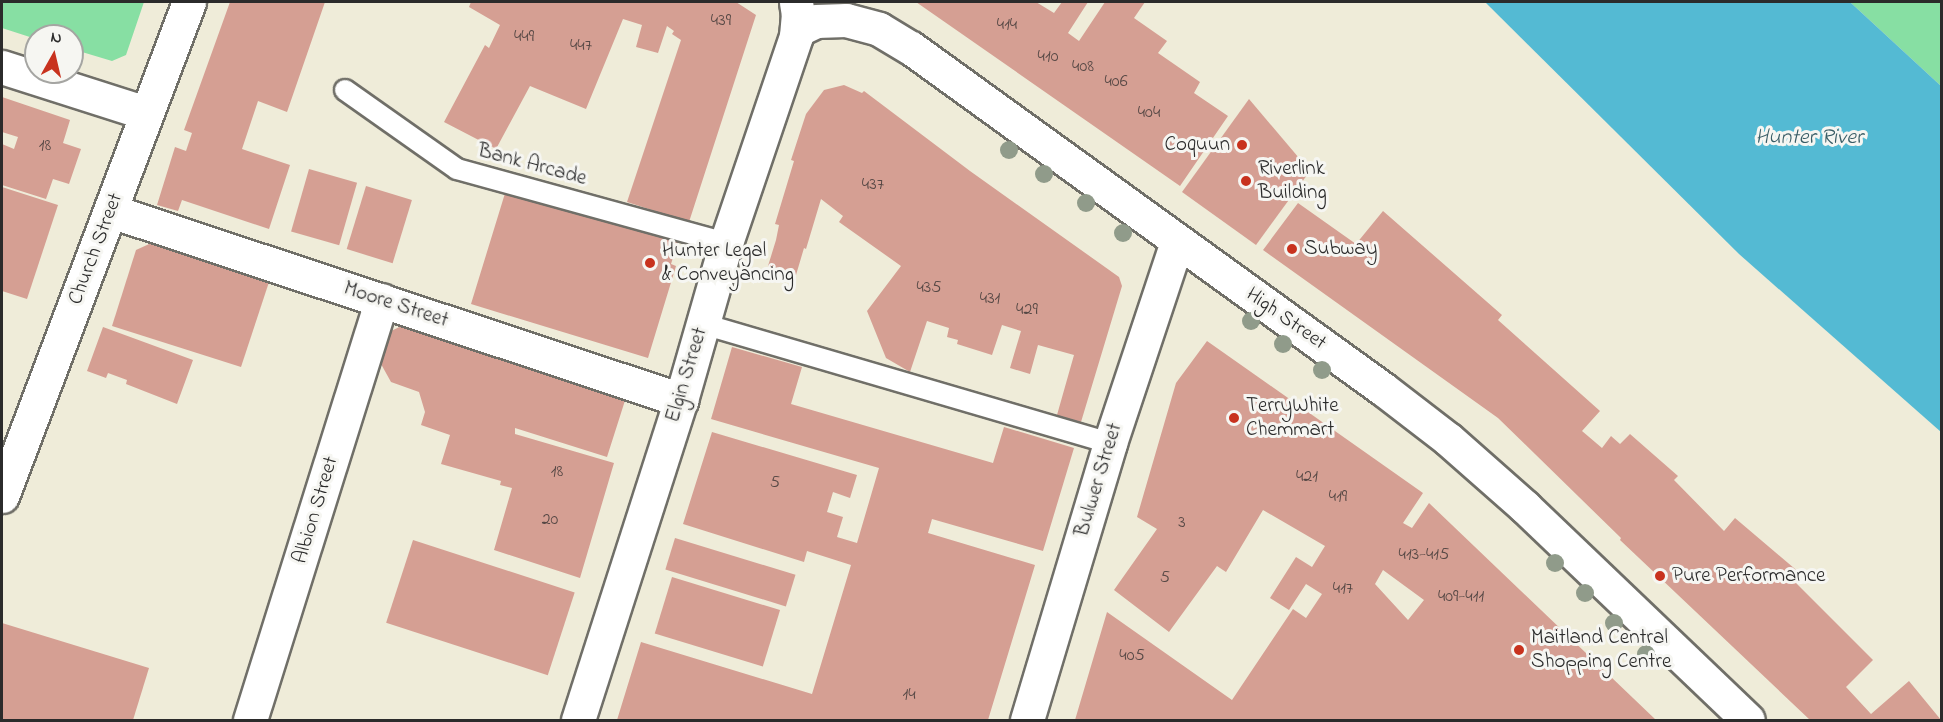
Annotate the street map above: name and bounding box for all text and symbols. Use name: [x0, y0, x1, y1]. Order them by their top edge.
house number: 439: [711, 10, 731, 32]
house number: 414: [997, 14, 1017, 36]
north arrow: [24, 24, 84, 84]
text: N: [49, 26, 63, 51]
house number: 449: [514, 26, 534, 48]
house number: 447: [570, 35, 592, 57]
house number: 410: [1038, 46, 1058, 68]
house number: 408: [1072, 56, 1094, 78]
house number: 406: [1104, 71, 1128, 93]
house number: 404: [1138, 102, 1160, 124]
water label: Hunter River: [1755, 126, 1863, 152]
place label: Coquun: [1165, 132, 1230, 158]
house number: 18: [39, 135, 51, 157]
street label: Bank Arcade: [475, 138, 589, 192]
marker: Coquun: [1235, 138, 1249, 152]
place label: Riverlink Building: [1258, 156, 1327, 206]
house number: 437: [862, 174, 884, 196]
marker: Riverlink Building: [1239, 174, 1253, 188]
street label: Church Street: [63, 190, 129, 308]
place label: Subway: [1304, 236, 1377, 262]
place label: Hunter Legal & Conveyancing: [662, 238, 794, 288]
marker: Subway: [1285, 242, 1299, 256]
marker: Hunter Legal & Conveyancing: [643, 256, 657, 270]
street label: Moore Street: [340, 276, 452, 334]
house number: 435: [916, 277, 942, 299]
street label: High Street: [1241, 282, 1331, 356]
house number: 431: [980, 288, 1000, 310]
house number: 429: [1016, 299, 1038, 321]
street label: Elgin Street: [661, 324, 713, 426]
place label: TerryWhite Chemmart: [1246, 393, 1339, 443]
marker: TerryWhite Chemmart: [1227, 411, 1241, 425]
street label: Bulwer Street: [1070, 420, 1128, 540]
street label: Albion Street: [288, 453, 344, 567]
house number: 18: [551, 461, 563, 483]
house number: 421: [1296, 466, 1318, 488]
house number: 5: [770, 472, 780, 494]
house number: 419: [1329, 486, 1347, 508]
house number: 20: [542, 509, 558, 531]
house number: 3: [1178, 512, 1186, 534]
house number: 413-415: [1399, 544, 1449, 566]
place label: Pure Performance: [1672, 563, 1825, 589]
house number: 5: [1160, 567, 1170, 589]
marker: Pure Performance: [1653, 569, 1667, 583]
house number: 417: [1333, 578, 1353, 600]
house number: 409-411: [1438, 586, 1484, 608]
place label: Maitland Central Shopping Centre: [1531, 625, 1671, 675]
marker: Maitland Central Shopping Centre: [1512, 643, 1526, 657]
house number: 405: [1119, 645, 1145, 667]
house number: 14: [902, 684, 916, 706]

